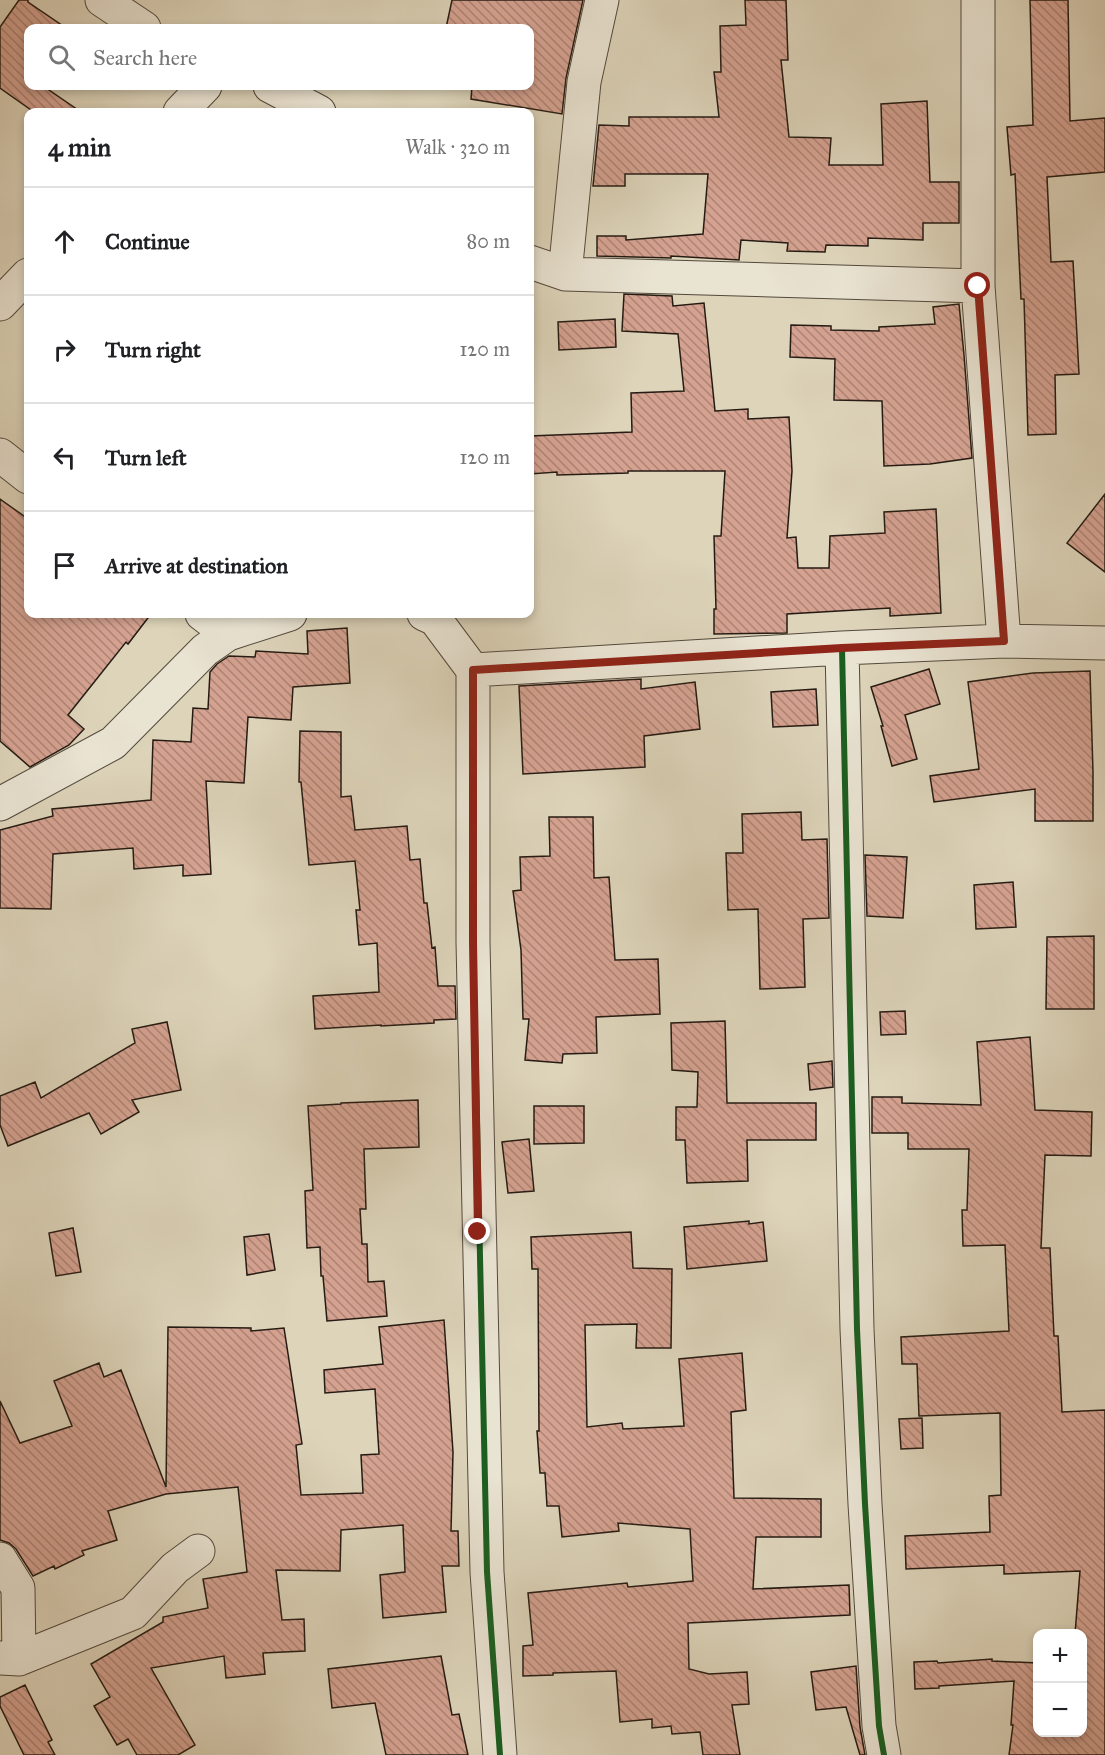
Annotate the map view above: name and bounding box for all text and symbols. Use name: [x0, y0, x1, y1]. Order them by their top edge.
search box: [24, 24, 534, 90]
icon: search: [45, 41, 78, 74]
text: Search here: [93, 44, 197, 71]
text: 4 min: [48, 131, 111, 163]
text: Walk · 320 m: [405, 135, 510, 159]
icon: ahead: [48, 225, 81, 258]
text: Continue: [105, 228, 190, 255]
text: 80 m: [467, 229, 510, 253]
route start: [964, 272, 990, 298]
icon: right: [48, 333, 81, 366]
text: Turn right: [105, 336, 201, 363]
text: 120 m: [459, 337, 510, 361]
icon: left: [48, 441, 81, 474]
text: Turn left: [105, 444, 187, 471]
text: 120 m: [459, 445, 510, 469]
icon: arrive: [48, 549, 81, 582]
text: Arrive at destination: [105, 552, 288, 579]
route end: [464, 1218, 490, 1244]
map controls: [1033, 1629, 1087, 1737]
button: +: [1033, 1629, 1087, 1683]
button: −: [1033, 1683, 1087, 1737]

